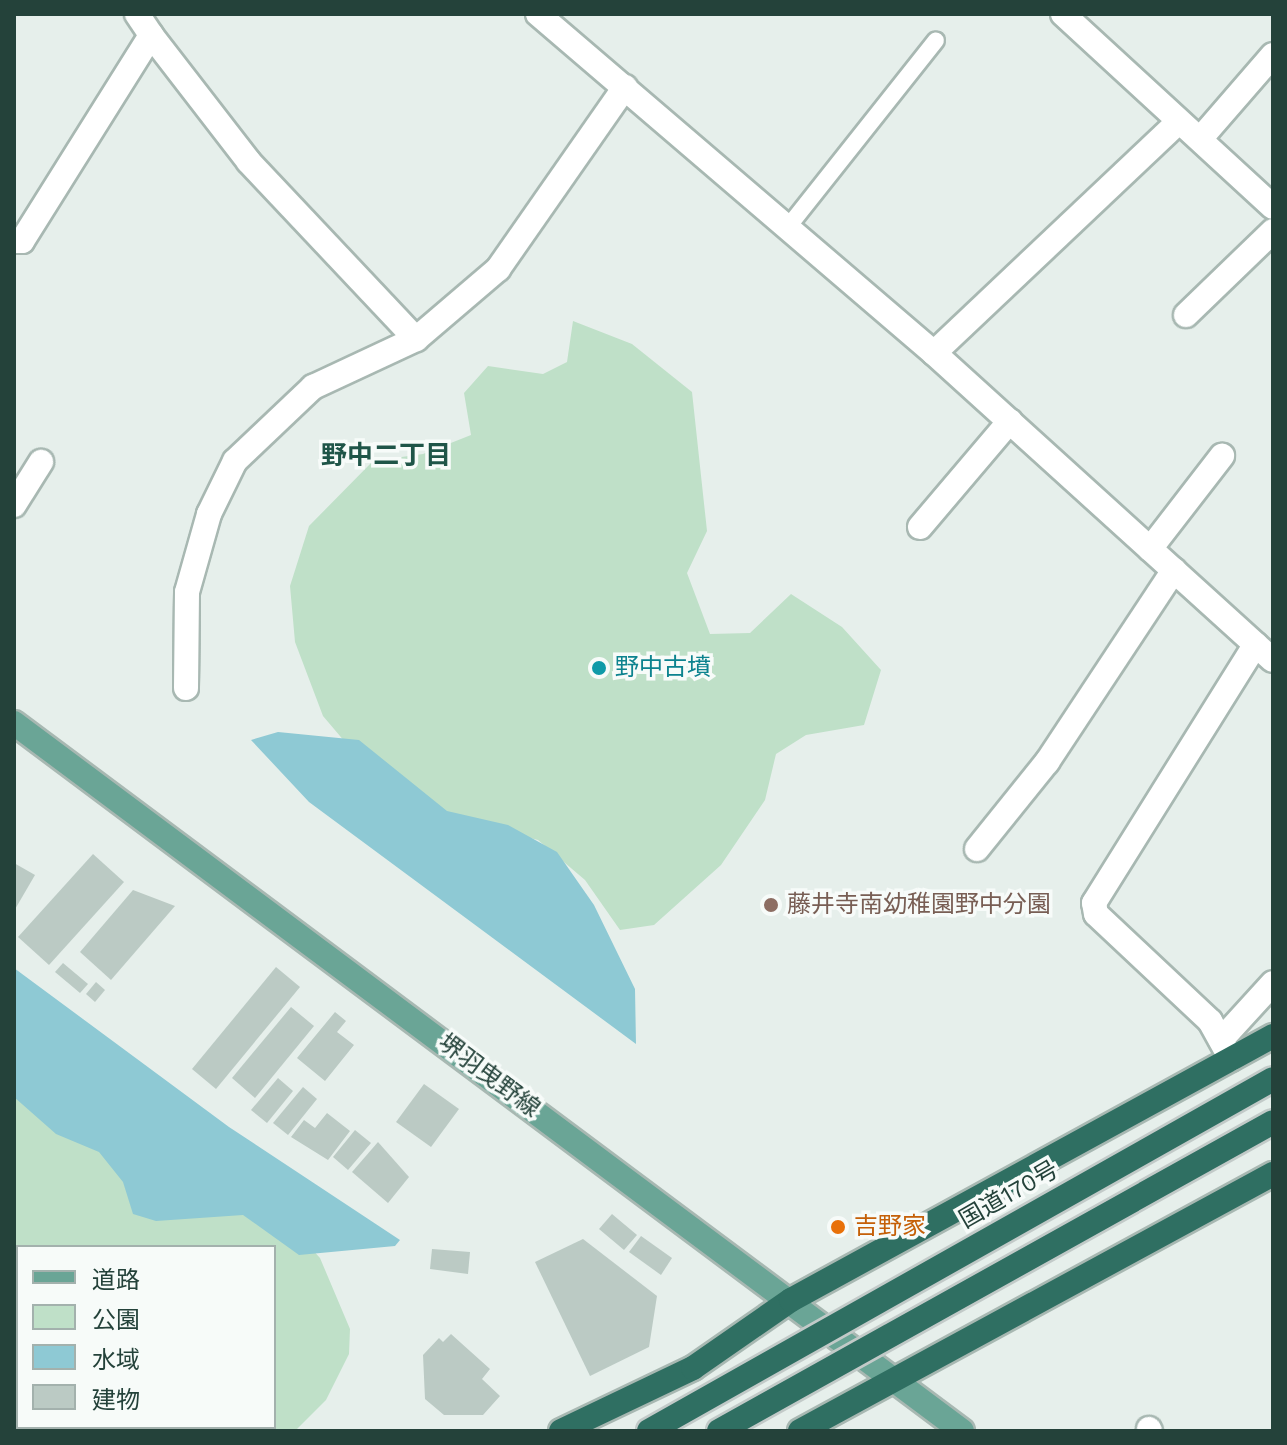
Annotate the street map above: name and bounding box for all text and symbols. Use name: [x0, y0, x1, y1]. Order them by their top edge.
district label: 野中二丁目: [321, 440, 451, 472]
place label: 野中古墳: [615, 654, 711, 682]
marker: 野中古墳: [590, 659, 608, 677]
place label: 藤井寺南幼稚園野中分園: [787, 891, 1051, 919]
marker: 藤井寺南幼稚園野中分園: [762, 896, 780, 914]
street label: 堺羽曳野線: [432, 1028, 546, 1124]
street label: 国道170号: [954, 1155, 1064, 1235]
place label: 吉野家: [854, 1213, 926, 1241]
marker: 吉野家: [829, 1218, 847, 1236]
legend: [16, 1245, 276, 1429]
text: 道路: [92, 1266, 140, 1294]
text: 公園: [92, 1306, 140, 1334]
text: 水域: [92, 1346, 140, 1374]
text: 建物: [92, 1386, 140, 1414]

